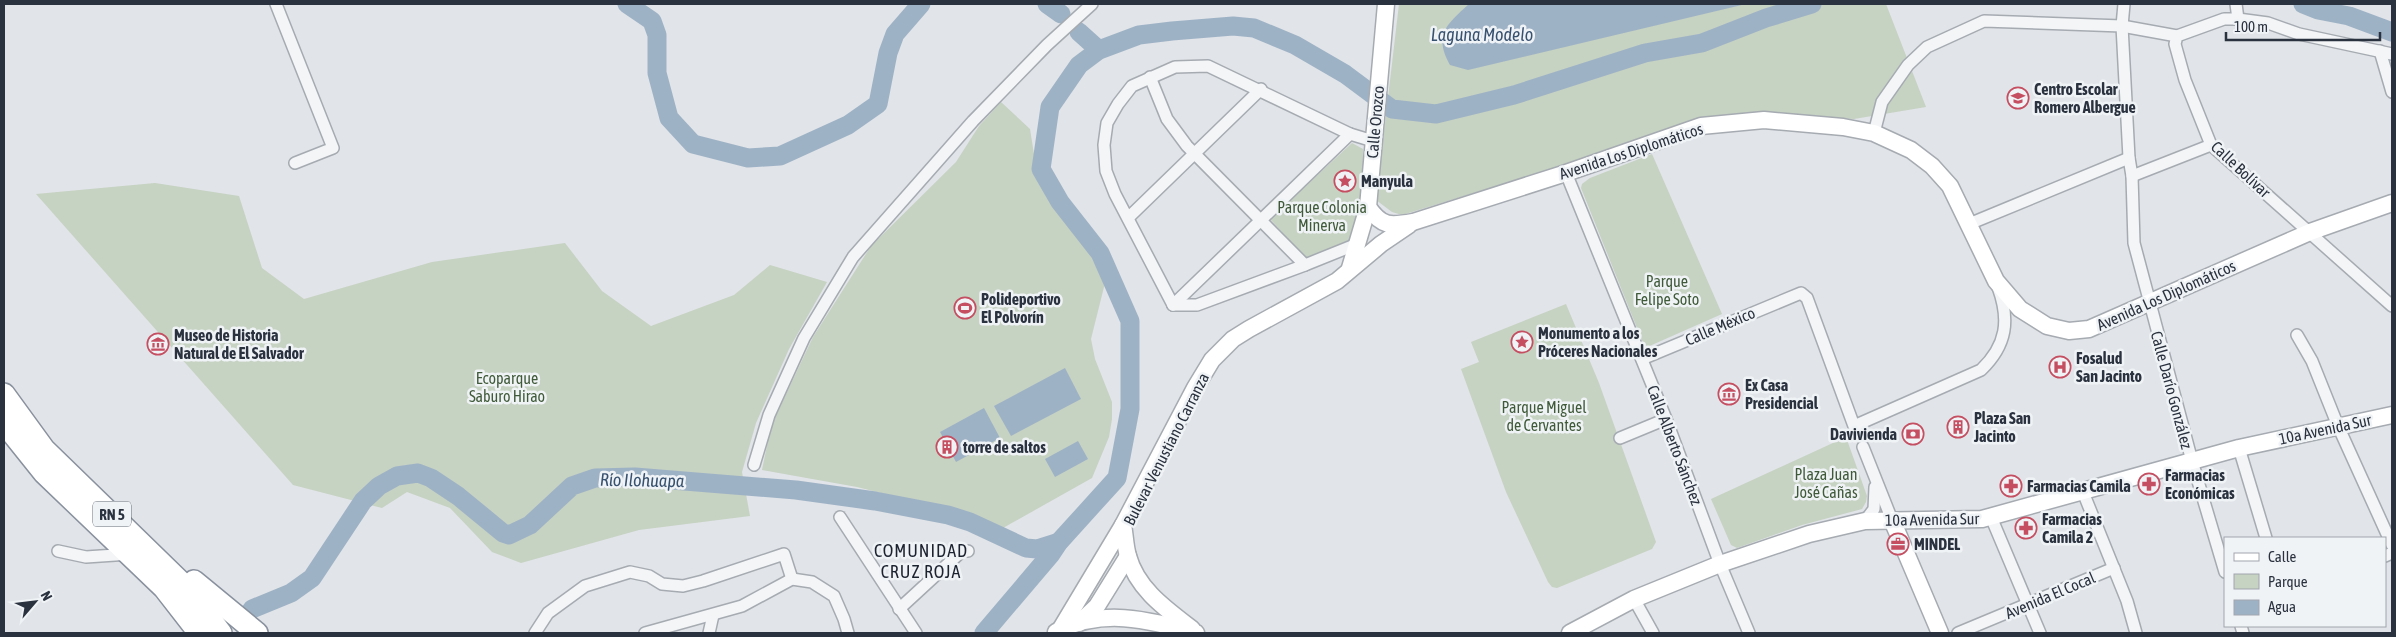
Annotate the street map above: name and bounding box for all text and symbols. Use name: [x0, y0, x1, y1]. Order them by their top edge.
scale bar: [2226, 10, 2380, 42]
text: 100 m: [2234, 18, 2268, 35]
water label: Laguna Modelo: [1431, 24, 1533, 45]
place label: Centro Escolar Romero Albergue: [2034, 80, 2136, 116]
street label: Calle Orozco: [1363, 85, 1387, 159]
school or university icon: Centro Escolar Romero Albergue: [2006, 86, 2030, 110]
street label: Avenida Los Diplomáticos: [1557, 119, 1706, 184]
street label: Calle Bolívar: [2208, 137, 2274, 201]
place icon: Manyula: [1333, 169, 1357, 193]
place label: Manyula: [1361, 172, 1413, 190]
park label: Parque Colonia Minerva: [1277, 198, 1367, 234]
street label: Avenida Los Diplomáticos: [2094, 256, 2239, 335]
park label: Parque Felipe Soto: [1635, 272, 1699, 309]
place label: Polideportivo El Polvorín: [981, 290, 1061, 326]
sports icon: Polideportivo El Polvorín: [953, 296, 977, 320]
street label: Calle México: [1683, 303, 1757, 349]
place label: Monumento a los Próceres Nacionales: [1538, 324, 1658, 360]
place label: Museo de Historia Natural de El Salvador: [174, 326, 304, 362]
street label: Calle Darío González: [2148, 329, 2196, 451]
place icon: Monumento a los Próceres Nacionales: [1510, 330, 1534, 354]
museum icon: Museo de Historia Natural de El Salvador: [146, 332, 170, 356]
place label: Fosalud San Jacinto: [2076, 349, 2142, 385]
hospital icon: Fosalud San Jacinto: [2048, 355, 2072, 379]
park label: Ecoparque Saburo Hirao: [469, 369, 545, 405]
street label: Bulevar Venustiano Carranza: [1120, 370, 1212, 528]
place label: Ex Casa Presidencial: [1745, 376, 1819, 412]
museum icon: Ex Casa Presidencial: [1717, 382, 1741, 406]
street label: Calle Alberto Sánchez: [1644, 383, 1706, 508]
park label: Parque Miguel de Cervantes: [1502, 398, 1587, 434]
place label: Plaza San Jacinto: [1973, 409, 2031, 445]
street label: 10a Avenida Sur: [2277, 410, 2373, 448]
building icon: Plaza San Jacinto: [1946, 415, 1970, 439]
bank icon: Davivienda: [1901, 422, 1925, 446]
place label: Davivienda: [1830, 425, 1897, 443]
building icon: torre de saltos: [935, 435, 959, 459]
place label: torre de saltos: [962, 438, 1046, 456]
park label: Plaza Juan José Cañas: [1794, 465, 1858, 501]
place label: Farmacias Económicas: [2165, 466, 2235, 502]
water label: Río Ilohuapa: [600, 469, 685, 491]
pharmacy icon: Farmacias Económicas: [2137, 472, 2161, 496]
pharmacy icon: Farmacias Camila: [1999, 474, 2023, 498]
place label: Farmacias Camila: [2027, 477, 2131, 495]
road number: RN 5: [93, 502, 131, 526]
street label: 10a Avenida Sur: [1885, 509, 1979, 529]
place label: Farmacias Camila 2: [2042, 510, 2102, 546]
pharmacy icon: Farmacias Camila 2: [2014, 516, 2038, 540]
office icon: MINDEL: [1886, 532, 1910, 556]
place label: MINDEL: [1914, 535, 1961, 553]
legend: [2224, 537, 2386, 627]
district label: COMUNIDAD CRUZ ROJA: [874, 540, 968, 582]
text: Calle: [2268, 548, 2297, 565]
street label: Avenida El Cocal: [2002, 568, 2098, 622]
text: Parque: [2268, 573, 2308, 590]
north arrow: [10, 577, 60, 627]
text: N: [37, 588, 55, 603]
text: Agua: [2268, 598, 2296, 615]

